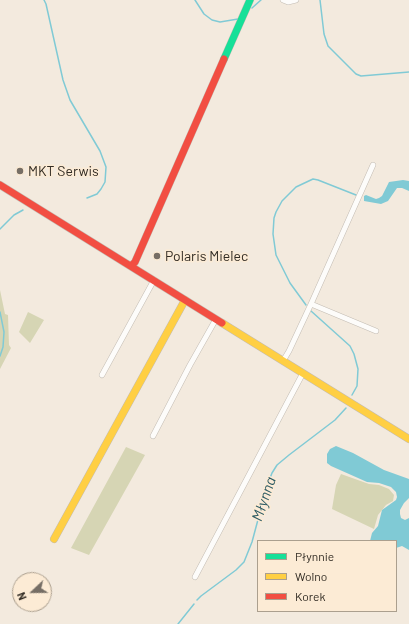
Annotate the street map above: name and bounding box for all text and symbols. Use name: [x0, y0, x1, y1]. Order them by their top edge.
place label: MKT Serwis: [28, 163, 99, 179]
marker: MKT Serwis: [15, 166, 25, 176]
place label: Polaris Mielec: [165, 248, 248, 264]
marker: Polaris Mielec: [152, 251, 162, 261]
water label: Młynna: [248, 474, 280, 524]
legend: [257, 540, 397, 612]
text: Płynnie: [295, 549, 334, 563]
text: Wolno: [295, 569, 327, 583]
north arrow: [12, 572, 52, 612]
text: Korek: [295, 589, 325, 603]
text: N: [14, 590, 29, 602]

